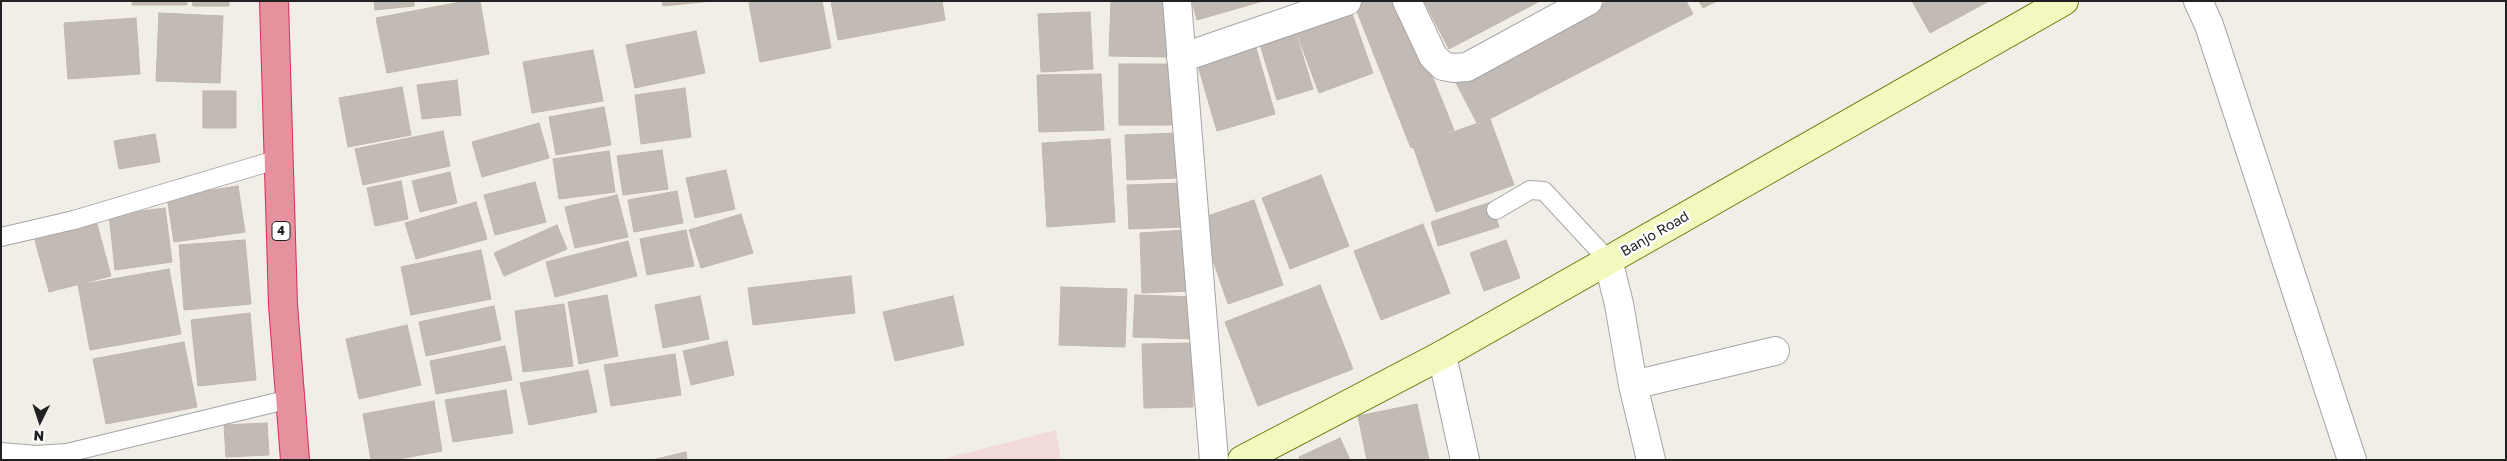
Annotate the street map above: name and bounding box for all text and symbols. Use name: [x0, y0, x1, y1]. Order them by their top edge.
street label: Banjo Road: [1618, 208, 1692, 260]
road number: 4: [272, 222, 290, 240]
north arrow: [15, 396, 65, 446]
text: N: [33, 428, 45, 445]

